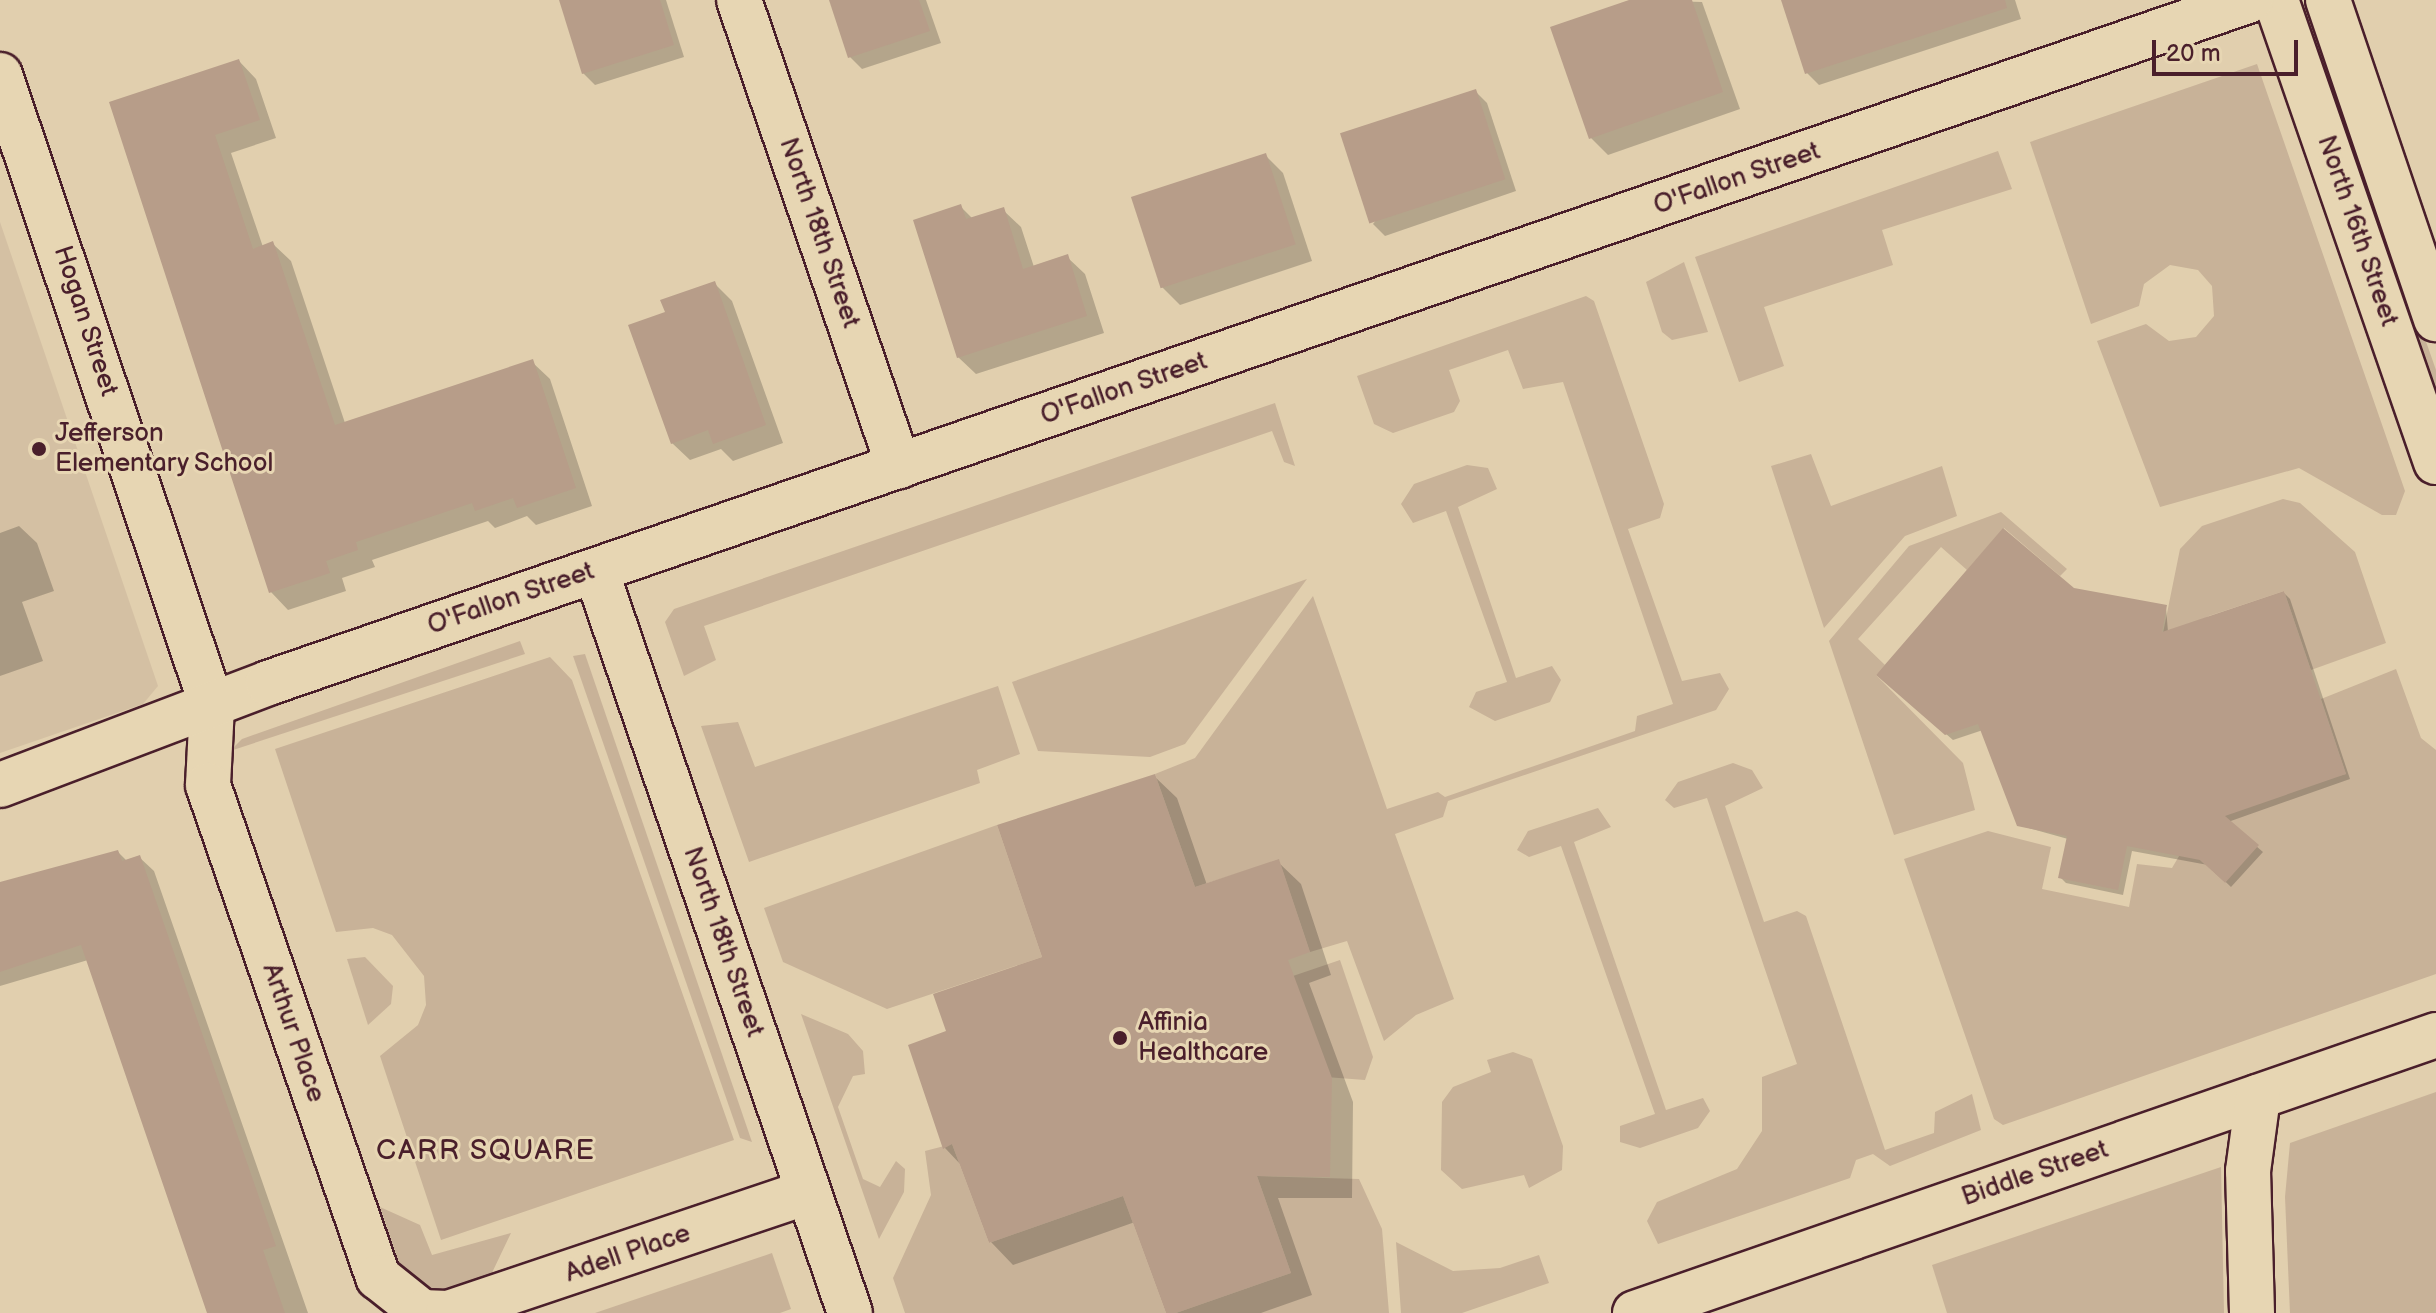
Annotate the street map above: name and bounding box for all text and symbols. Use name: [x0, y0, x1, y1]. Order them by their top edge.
scale bar: [2156, 24, 2302, 74]
text: 20 m: [2166, 39, 2221, 68]
street label: North 16th Street: [2310, 131, 2404, 331]
street label: North 18th Street: [772, 134, 866, 332]
street label: O'Fallon Street: [1650, 136, 1824, 222]
street label: Hogan Street: [46, 242, 124, 400]
street label: O'Fallon Street: [1037, 346, 1211, 432]
place label: Jefferson Elementary School: [55, 418, 275, 480]
marker: Jefferson Elementary School: [30, 440, 48, 458]
street label: O'Fallon Street: [424, 556, 598, 642]
street label: North 18th Street: [676, 843, 770, 1041]
street label: Arthur Place: [255, 960, 331, 1106]
place label: Affinia Healthcare: [1138, 1007, 1268, 1068]
marker: Affinia Healthcare: [1109, 1027, 1131, 1049]
district label: CARR SQUARE: [376, 1134, 596, 1168]
street label: Biddle Street: [1958, 1134, 2112, 1214]
street label: Adell Place: [561, 1218, 695, 1290]

